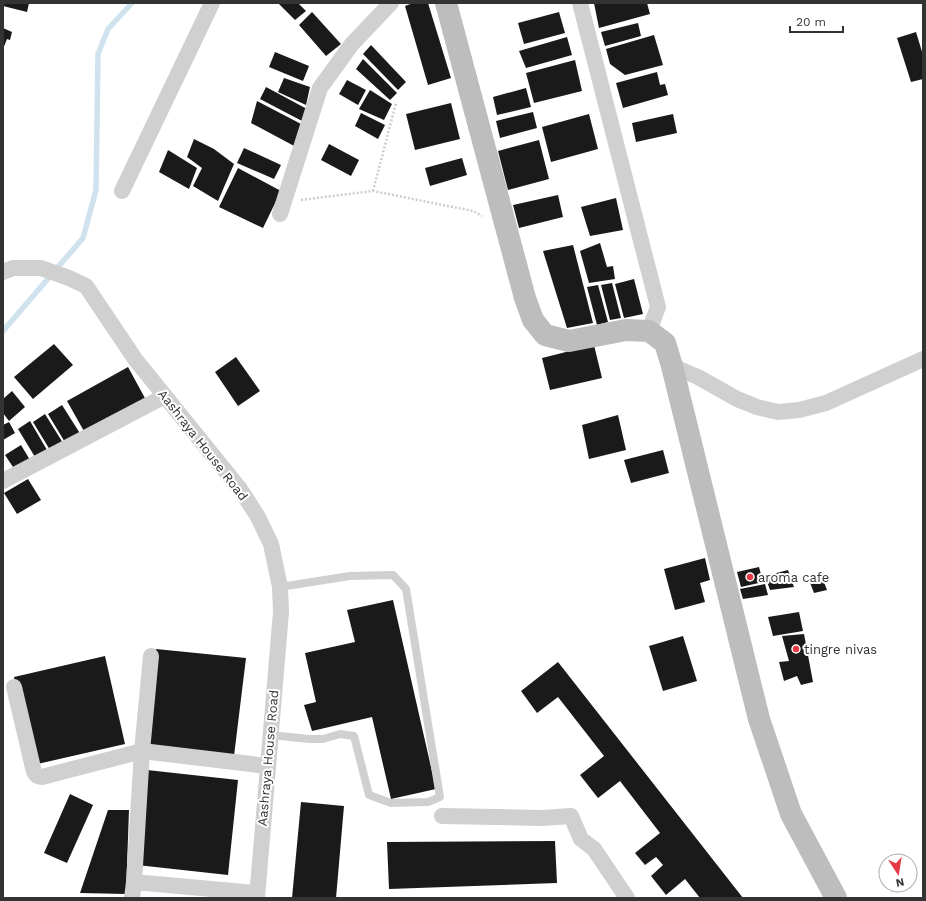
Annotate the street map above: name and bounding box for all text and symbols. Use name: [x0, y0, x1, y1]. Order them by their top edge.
scale bar: [790, 8, 843, 34]
text: 20 m: [796, 15, 826, 29]
street label: Aashraya House Road: [155, 387, 251, 503]
place label: aroma cafe: [758, 570, 829, 585]
marker: aroma cafe: [745, 572, 755, 582]
place label: tingre nivas: [804, 642, 877, 657]
marker: tingre nivas: [791, 644, 801, 654]
street label: Aashraya House Road: [255, 689, 281, 827]
north arrow: [878, 853, 918, 893]
text: N: [895, 875, 905, 889]

